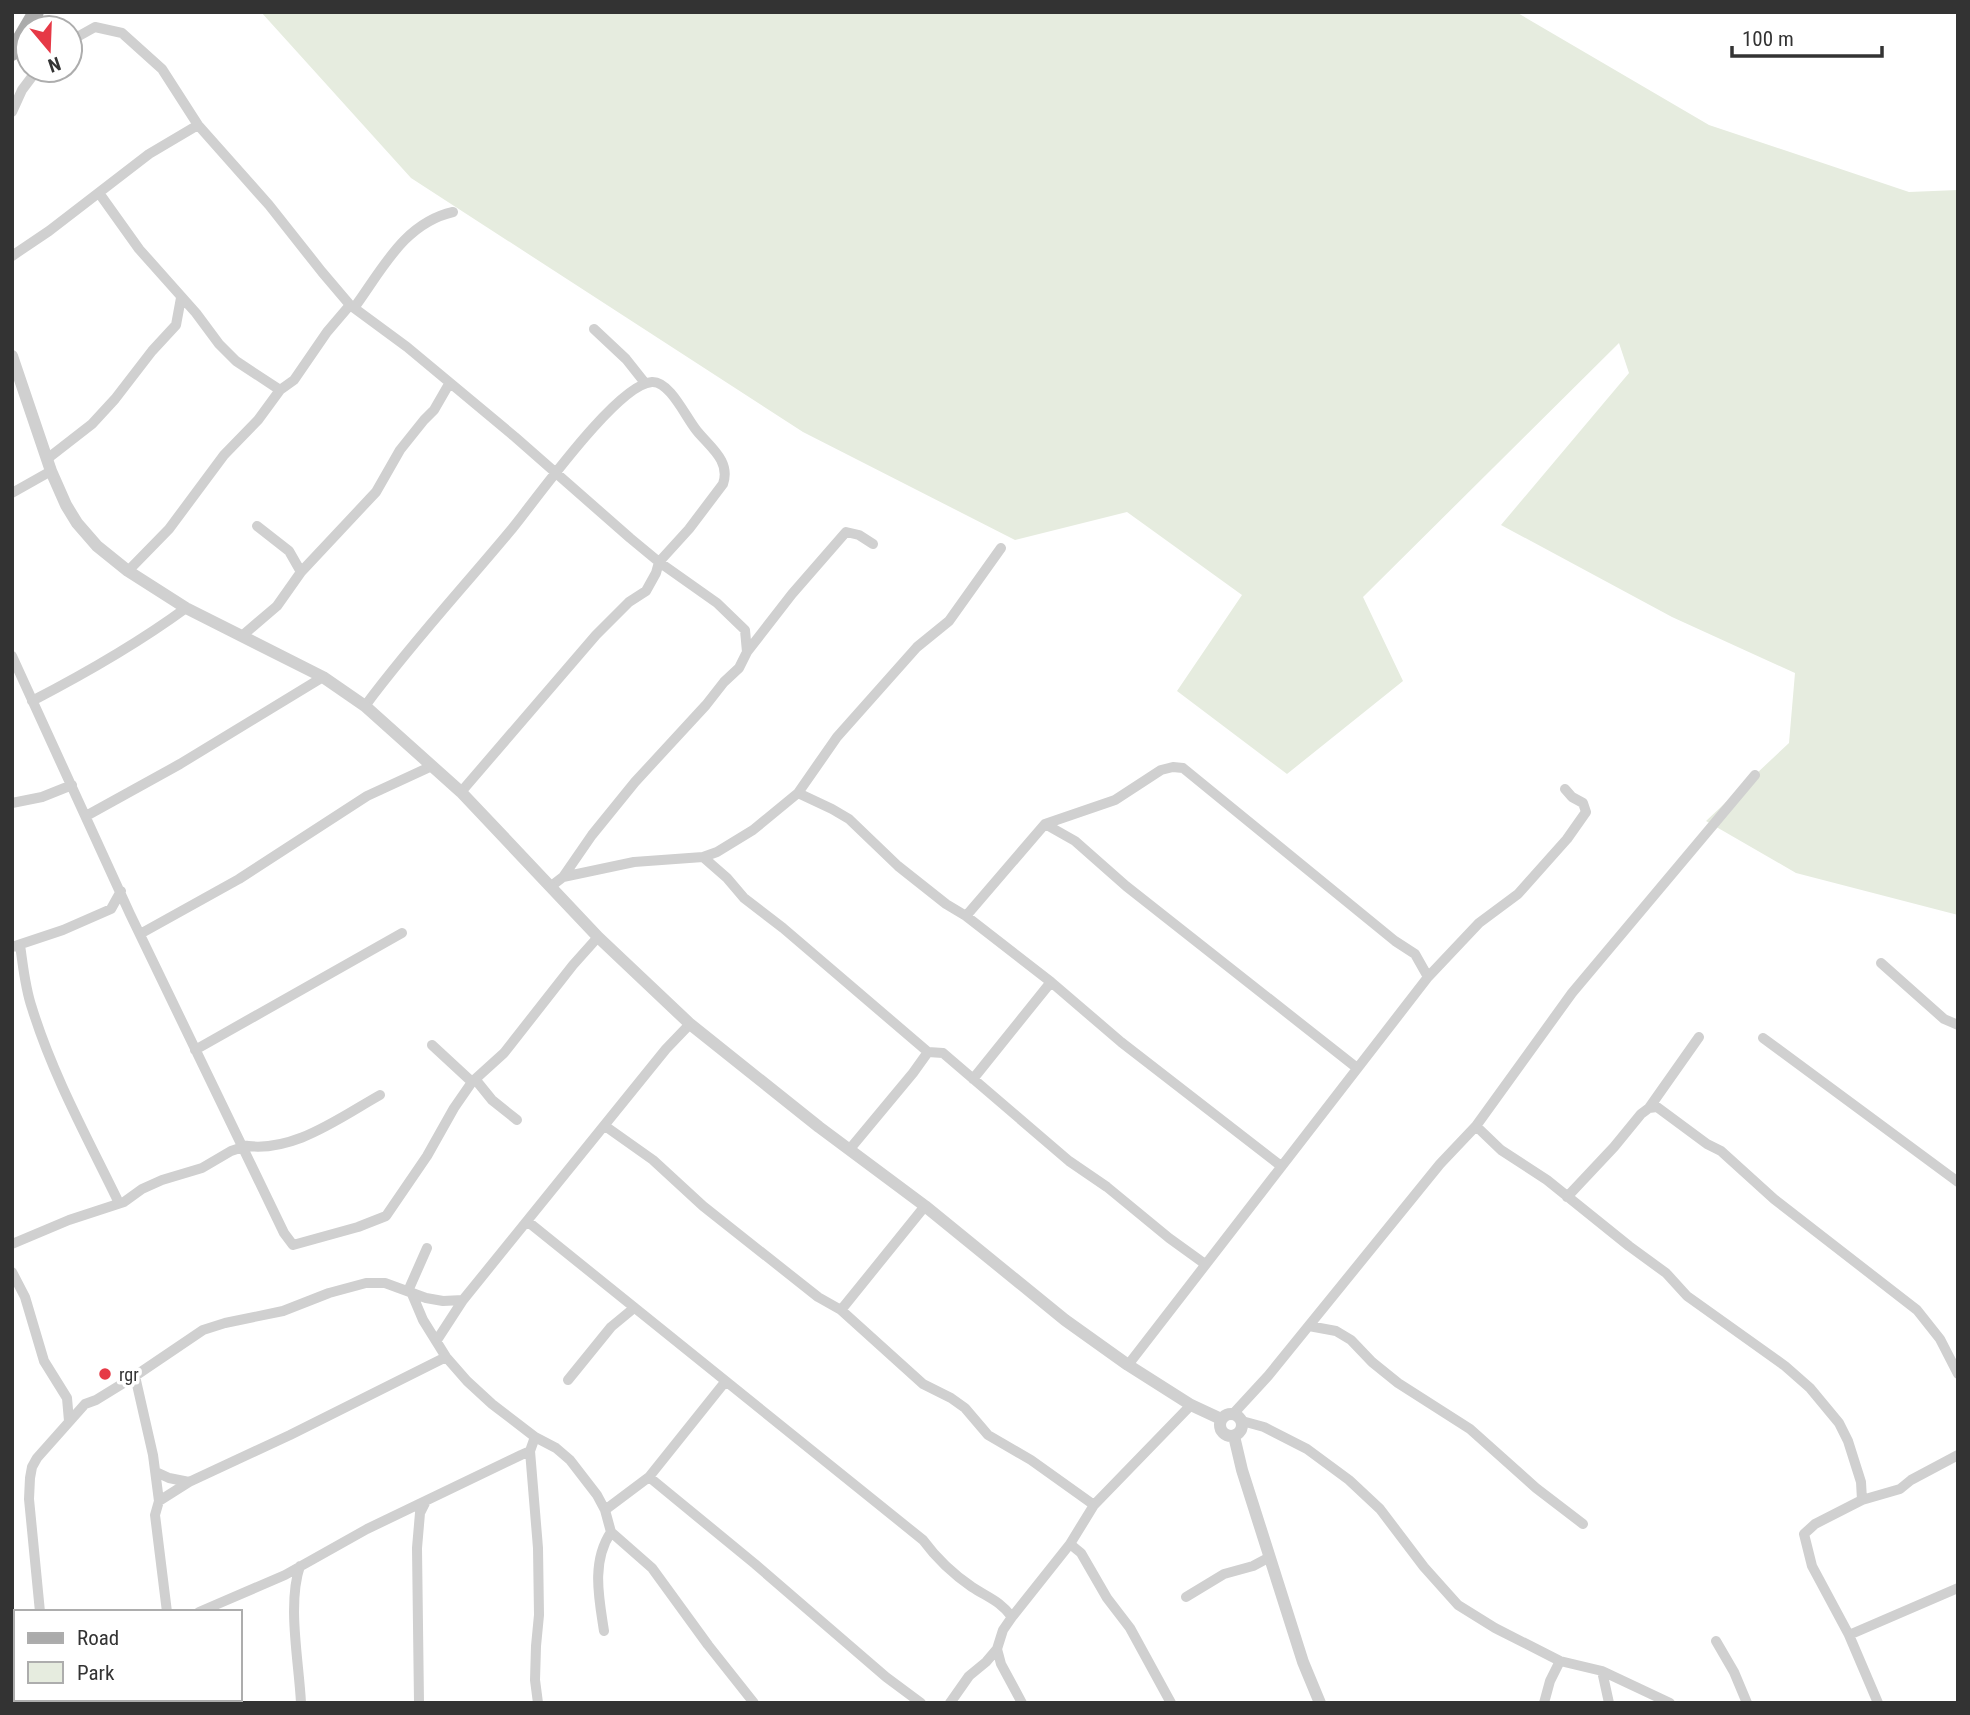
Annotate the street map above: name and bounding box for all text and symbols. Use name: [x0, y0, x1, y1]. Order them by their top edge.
north arrow: [14, 14, 84, 84]
scale bar: [1732, 14, 1882, 58]
text: 100 m: [1742, 27, 1794, 51]
text: N: [45, 52, 64, 77]
place label: rgr: [119, 1364, 139, 1385]
marker: rgr: [97, 1366, 113, 1382]
legend: [14, 1610, 242, 1701]
text: Road: [77, 1626, 119, 1650]
text: Park: [77, 1661, 115, 1685]

